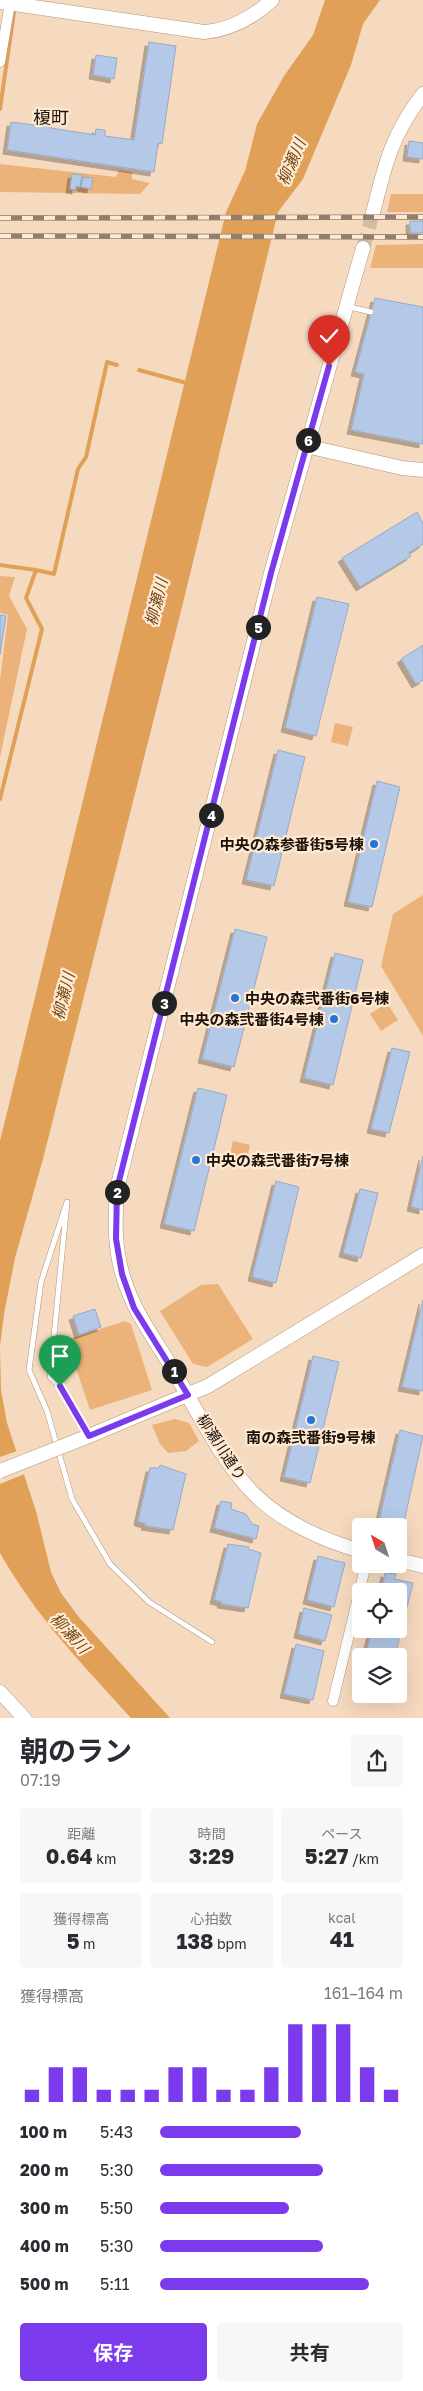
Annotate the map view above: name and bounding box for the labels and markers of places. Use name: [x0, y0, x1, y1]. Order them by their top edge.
pin: [308, 315, 350, 366]
pin: 6: [296, 428, 320, 452]
pin: 5: [246, 614, 270, 640]
pin: 4: [198, 802, 224, 828]
place label: 中央の森参番街5号棟: [220, 835, 364, 853]
marker: 中央の森参番街5号棟: [368, 838, 380, 850]
place label: 中央の森弐番街6号棟: [245, 989, 390, 1007]
pin: 3: [152, 990, 176, 1016]
marker: 中央の森弐番街6号棟: [229, 992, 241, 1004]
place label: 中央の森弐番街4号棟: [180, 1010, 324, 1028]
marker: 中央の森弐番街4号棟: [328, 1013, 340, 1025]
place label: 中央の森弐番街7号棟: [206, 1151, 349, 1169]
marker: 中央の森弐番街7号棟: [190, 1154, 202, 1166]
pin: 2: [104, 1180, 130, 1204]
pin: [39, 1335, 81, 1386]
pin: 1: [162, 1358, 186, 1384]
marker: 南の森弐番街9号棟: [305, 1414, 317, 1426]
place label: 南の森弐番街9号棟: [246, 1428, 376, 1446]

